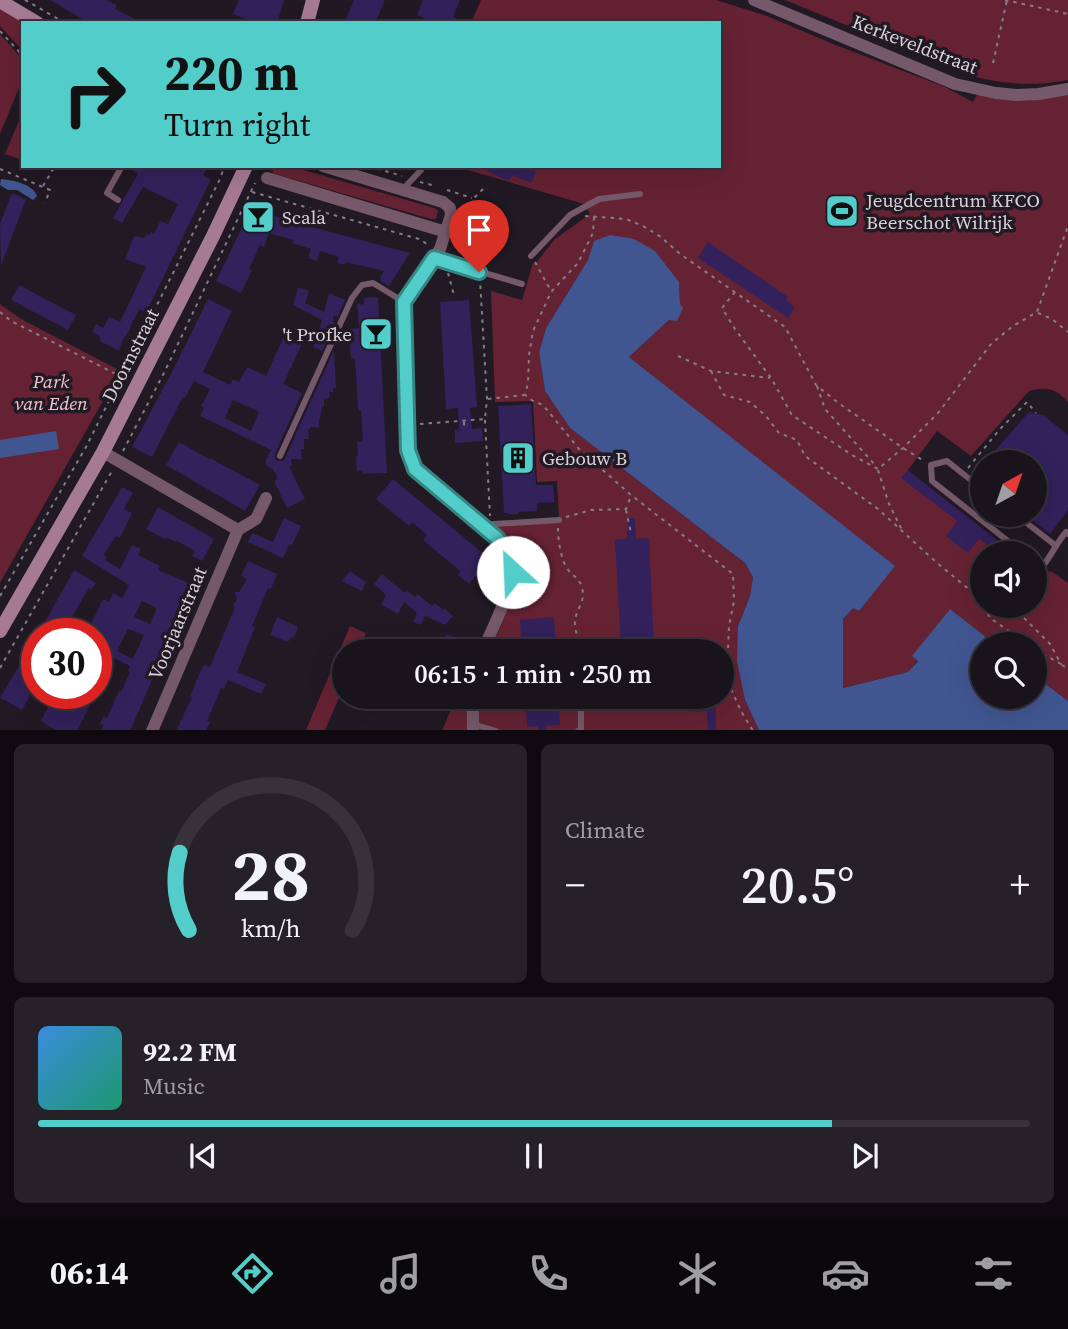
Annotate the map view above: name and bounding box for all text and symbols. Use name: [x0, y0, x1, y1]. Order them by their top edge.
street label: Kerkeveldstraat: [849, 8, 982, 80]
text: 220 m: [164, 39, 299, 106]
icon: right: [49, 49, 140, 140]
text: Turn right: [164, 103, 310, 147]
place label: Jeugdcentrum KFCO Beerschot Wilrijk: [865, 187, 1040, 235]
sports icon: Jeugdcentrum KFCO Beerschot Wilrijk: [823, 192, 861, 230]
bar icon: Scala: [239, 198, 277, 236]
pin: [449, 200, 509, 272]
place label: Scala: [282, 204, 326, 230]
icon: arrive: [460, 211, 498, 249]
street label: Doornstraat: [95, 303, 165, 406]
bar icon: 't Profke: [357, 315, 395, 353]
place label: 't Profke: [282, 321, 352, 347]
park label: Park van Eden: [14, 368, 88, 416]
building icon: Gebouw B: [499, 439, 537, 477]
place label: Gebouw B: [542, 445, 627, 471]
north arrow: [970, 450, 1046, 527]
map controls: [970, 450, 1047, 709]
position arrow: [476, 535, 550, 609]
button: sound: [970, 541, 1047, 618]
street label: Voorjaarstraat: [141, 562, 213, 684]
speed limit sign: 30: [21, 618, 112, 709]
button: search: [970, 632, 1047, 709]
text: 06:15 · 1 min · 250 m: [414, 656, 652, 692]
text: Climate: [565, 814, 645, 846]
text: 28: [231, 825, 310, 924]
text: 20.5°: [741, 849, 854, 920]
text: −: [565, 859, 585, 911]
text: +: [1010, 859, 1030, 911]
text: km/h: [241, 910, 300, 944]
text: 92.2 FM: [143, 1034, 237, 1070]
text: Music: [143, 1070, 205, 1102]
icon: previous: [184, 1137, 222, 1175]
icon: pause: [515, 1137, 553, 1175]
icon: next: [846, 1137, 884, 1175]
icon: directions: [228, 1249, 277, 1298]
icon: music: [376, 1249, 425, 1298]
icon: phone: [524, 1249, 573, 1298]
icon: climate: [673, 1249, 722, 1298]
icon: car: [821, 1249, 870, 1298]
icon: filters: [969, 1249, 1018, 1298]
text: 06:14: [50, 1251, 129, 1295]

